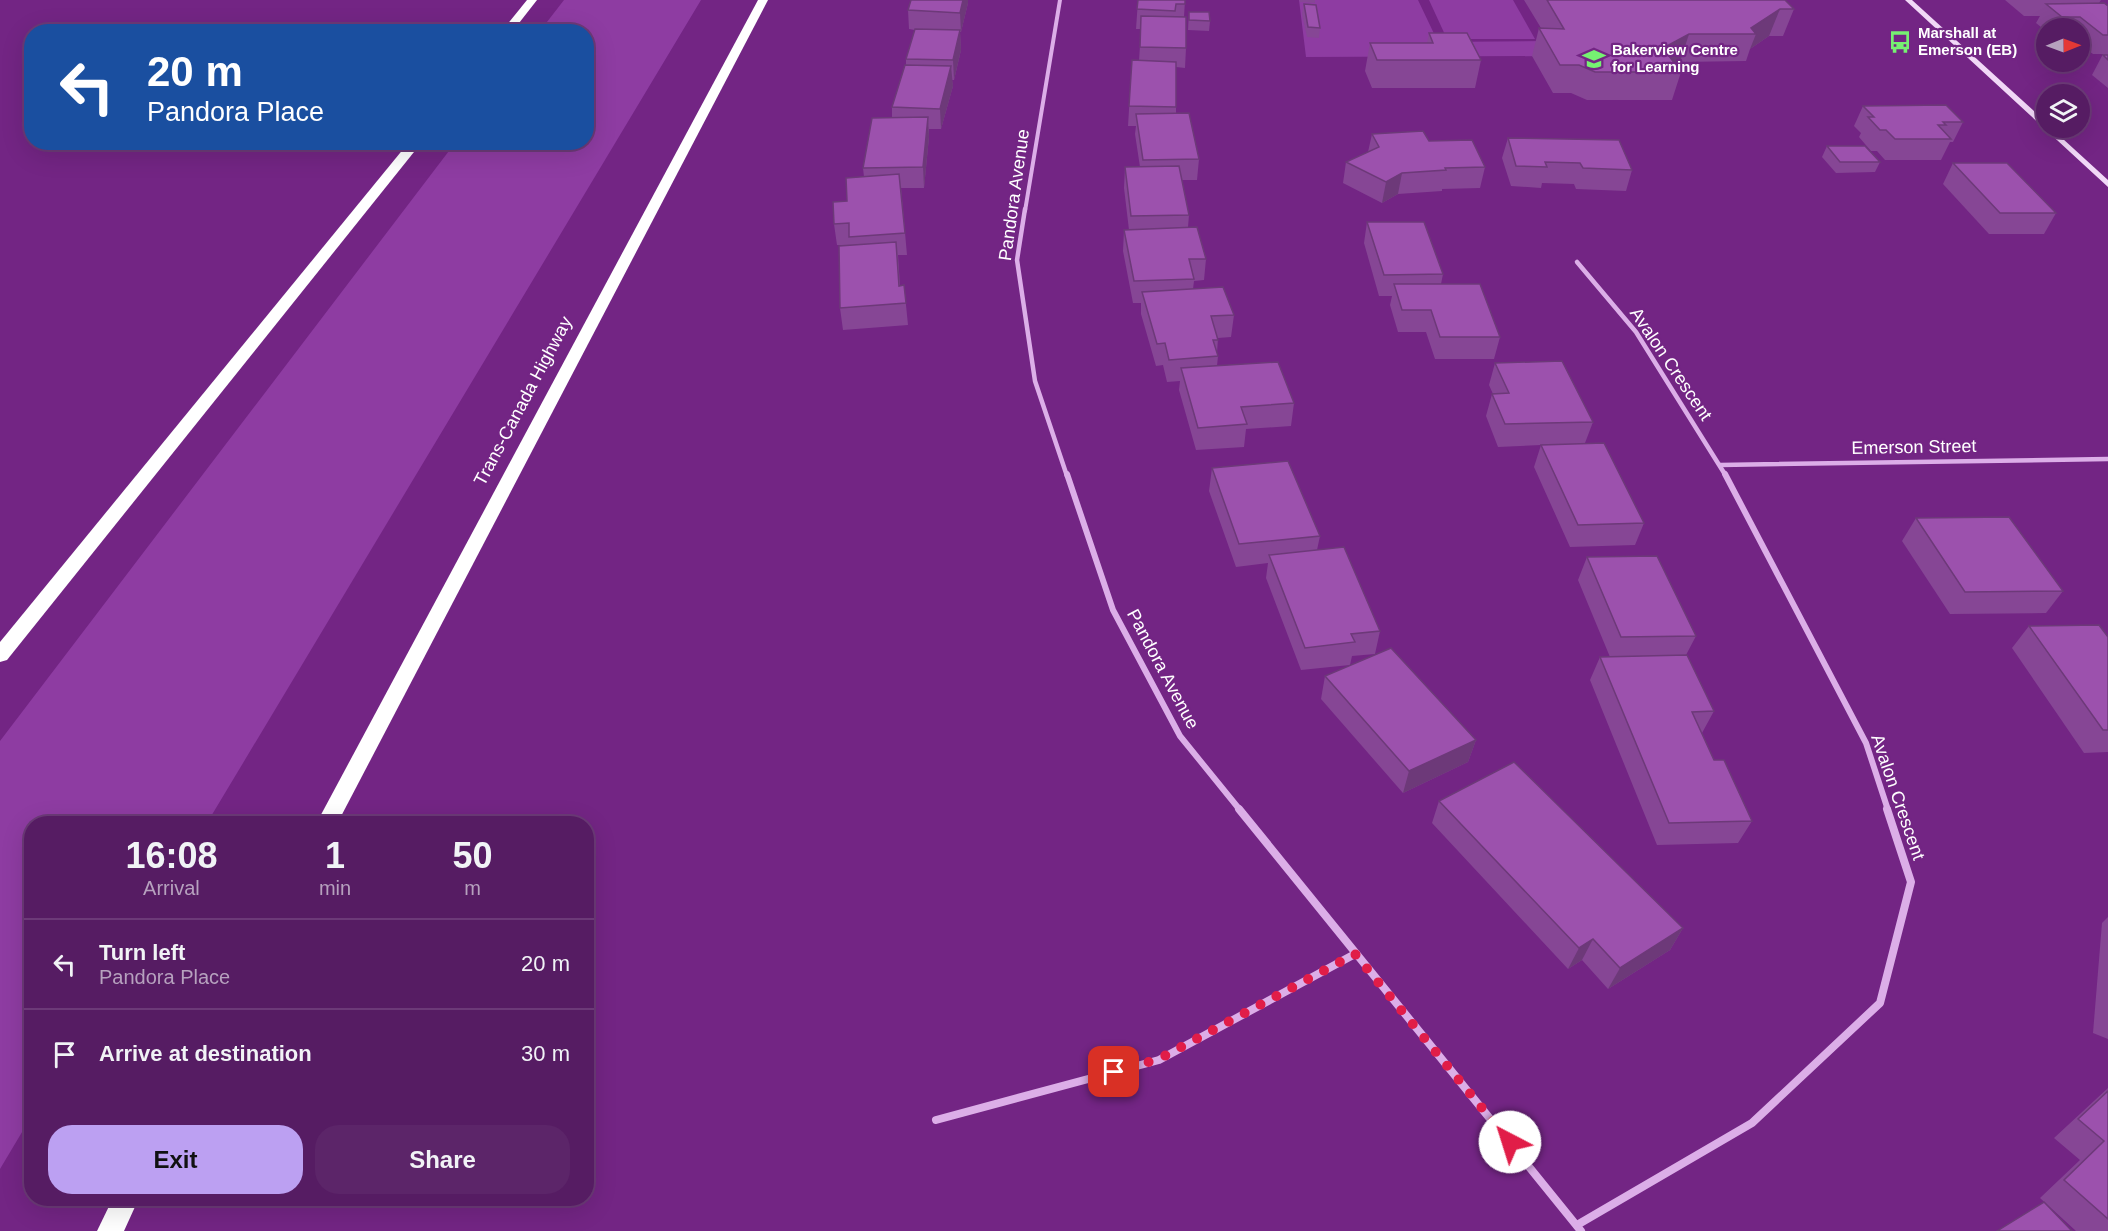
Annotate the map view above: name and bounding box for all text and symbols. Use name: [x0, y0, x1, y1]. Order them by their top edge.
north arrow: [2036, 18, 2090, 72]
map controls: [2036, 18, 2090, 138]
place label: Marshall at Emerson (EB): [1918, 24, 2017, 58]
bus stop icon: Marshall at Emerson (EB): [1887, 29, 1913, 55]
place label: Bakerview Centre for Learning: [1612, 41, 1738, 75]
school or university icon: Bakerview Centre for Learning: [1581, 46, 1607, 72]
icon: left: [48, 48, 126, 126]
text: 20 m: [147, 48, 243, 95]
button: layers: [2036, 84, 2090, 138]
text: Pandora Place: [147, 97, 324, 127]
street label: Pandora Avenue: [995, 128, 1033, 262]
street label: Avalon Crescent: [1626, 304, 1716, 424]
street label: Trans-Canada Highway: [470, 313, 576, 489]
street label: Emerson Street: [1851, 436, 1977, 458]
street label: Pandora Avenue: [1123, 606, 1203, 732]
street label: Avalon Crescent: [1867, 731, 1929, 863]
text: 16:08: [125, 835, 217, 876]
text: 1: [325, 835, 345, 876]
text: 50: [453, 835, 493, 876]
text: Arrival: [143, 877, 200, 899]
text: min: [319, 877, 351, 899]
text: m: [464, 877, 481, 899]
text: Turn left: [99, 940, 185, 965]
icon: left: [48, 948, 81, 981]
text: 20 m: [521, 951, 570, 976]
text: Pandora Place: [99, 966, 230, 988]
icon: arrive: [48, 1038, 81, 1071]
text: Arrive at destination: [99, 1041, 312, 1066]
text: 30 m: [521, 1041, 570, 1066]
pin: [1088, 1046, 1139, 1097]
icon: arrive: [1097, 1055, 1130, 1088]
position arrow: [1478, 1110, 1542, 1174]
button: Exit: [48, 1125, 303, 1194]
button: Share: [315, 1125, 570, 1194]

